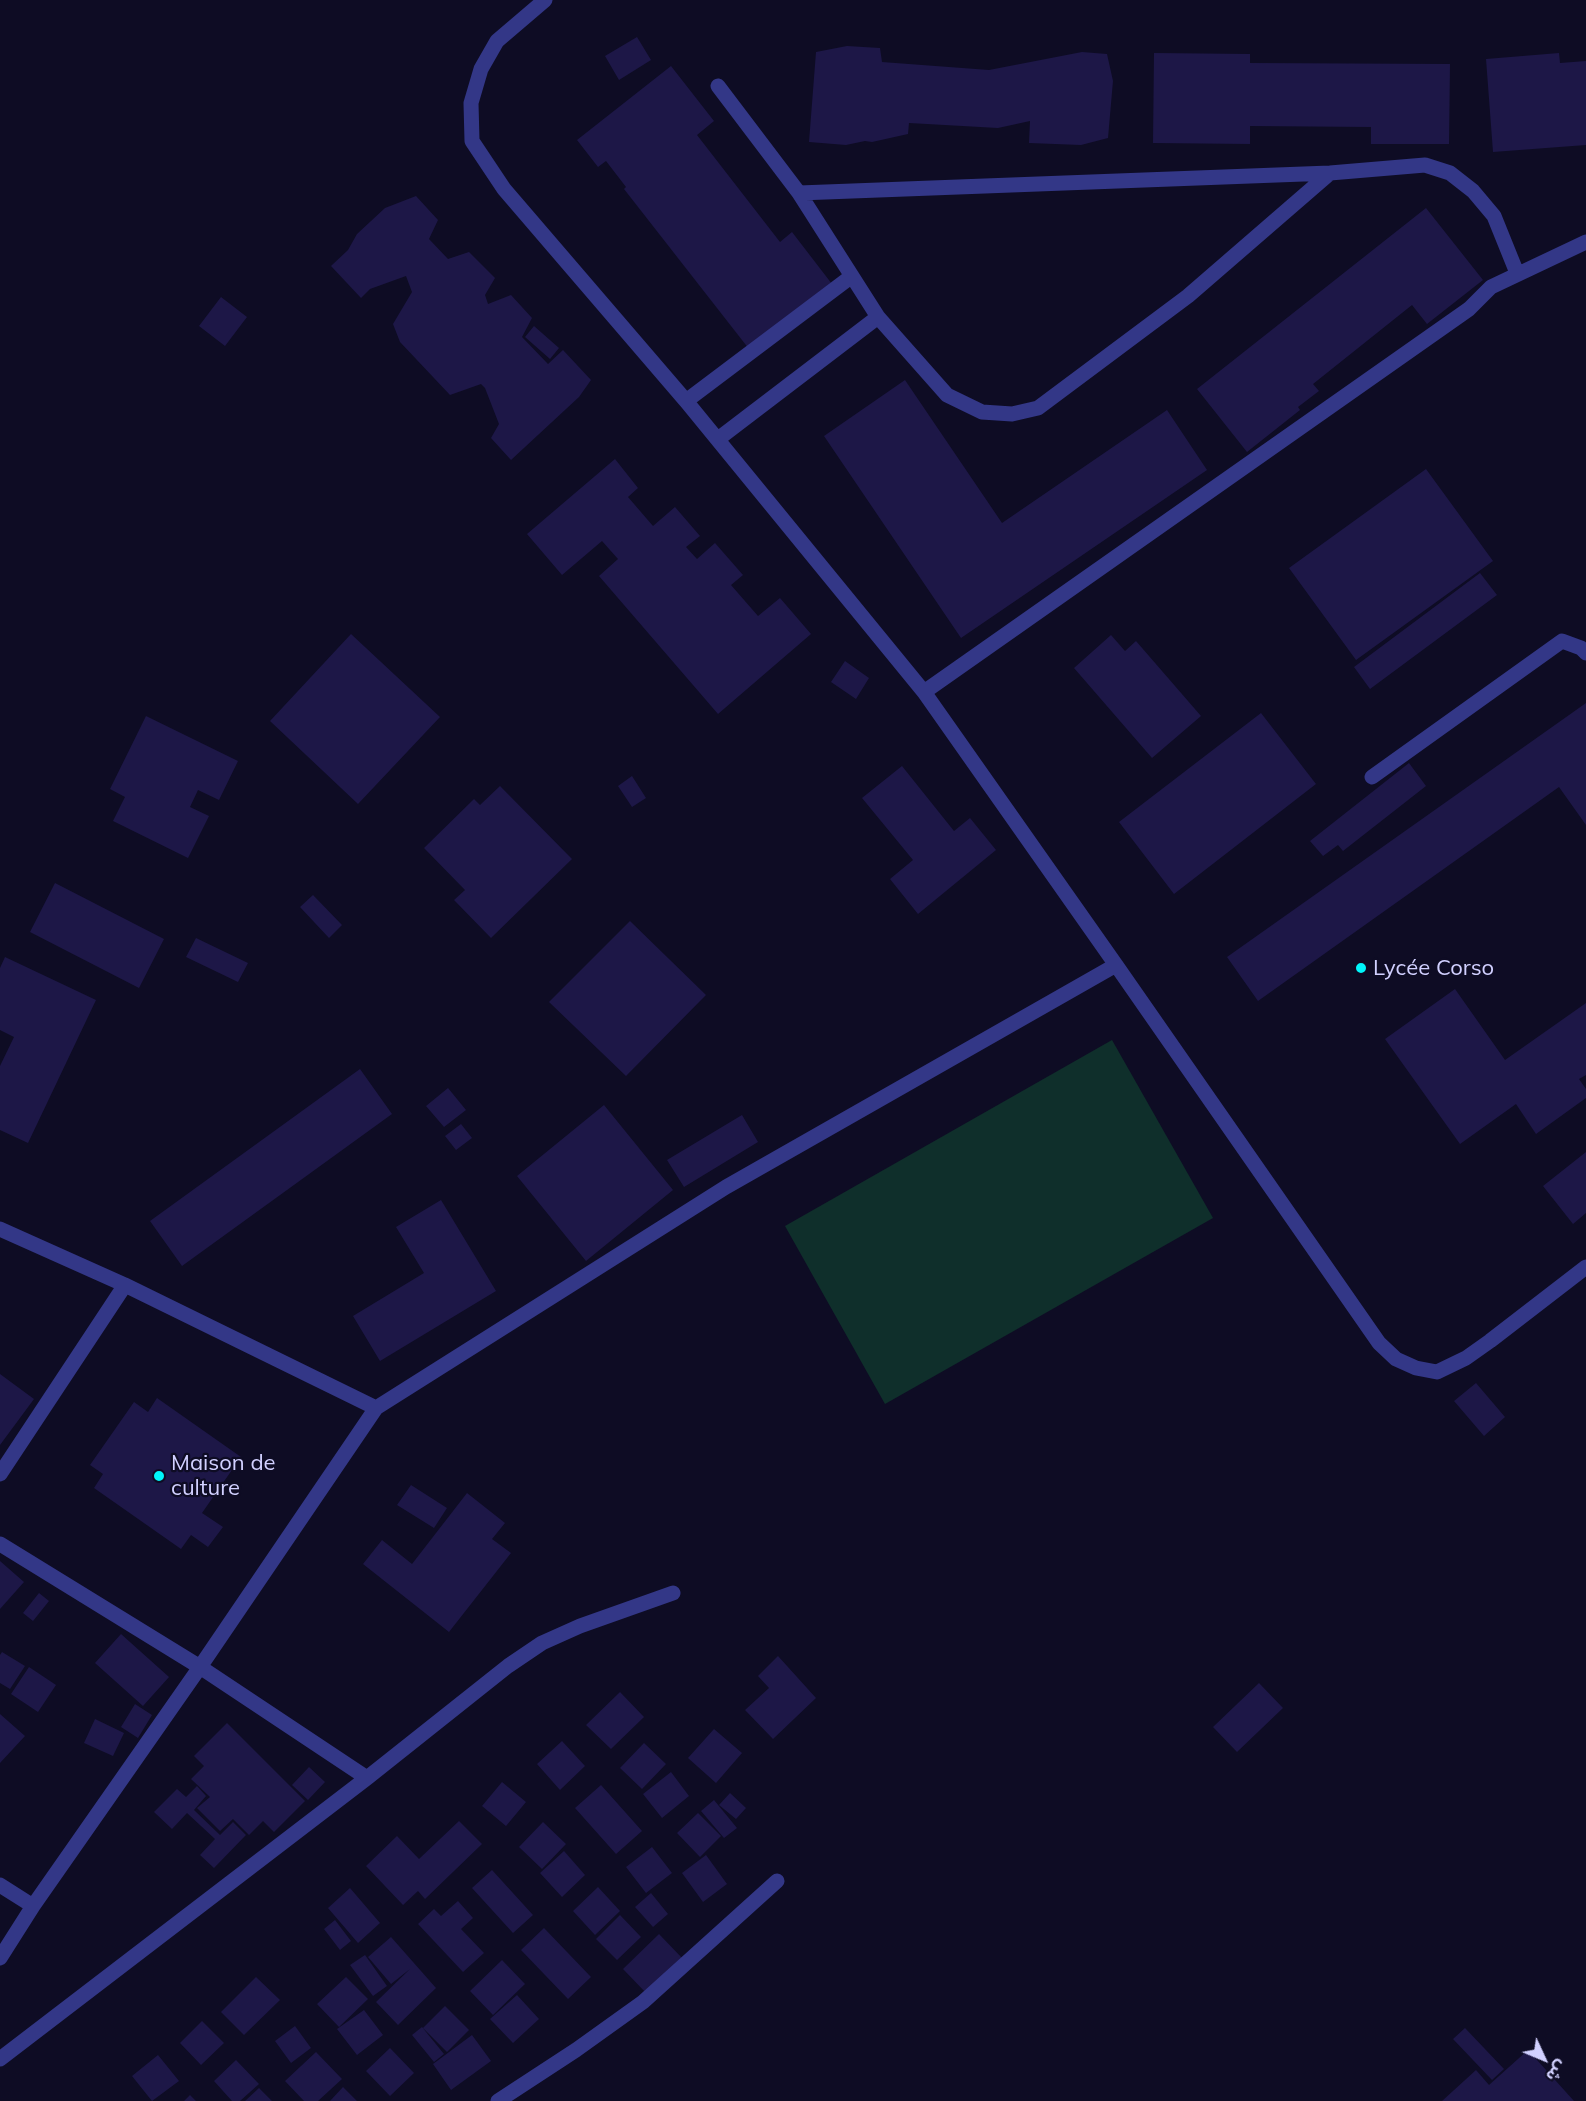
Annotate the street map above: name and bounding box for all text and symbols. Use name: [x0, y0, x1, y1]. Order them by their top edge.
place label: Lycée Corso: [1373, 955, 1494, 981]
marker: Lycée Corso: [1354, 961, 1368, 975]
place label: Maison de culture: [171, 1450, 276, 1502]
marker: Maison de culture: [152, 1469, 166, 1483]
north arrow: [1514, 2029, 1574, 2089]
text: ش: [1542, 2057, 1572, 2086]

